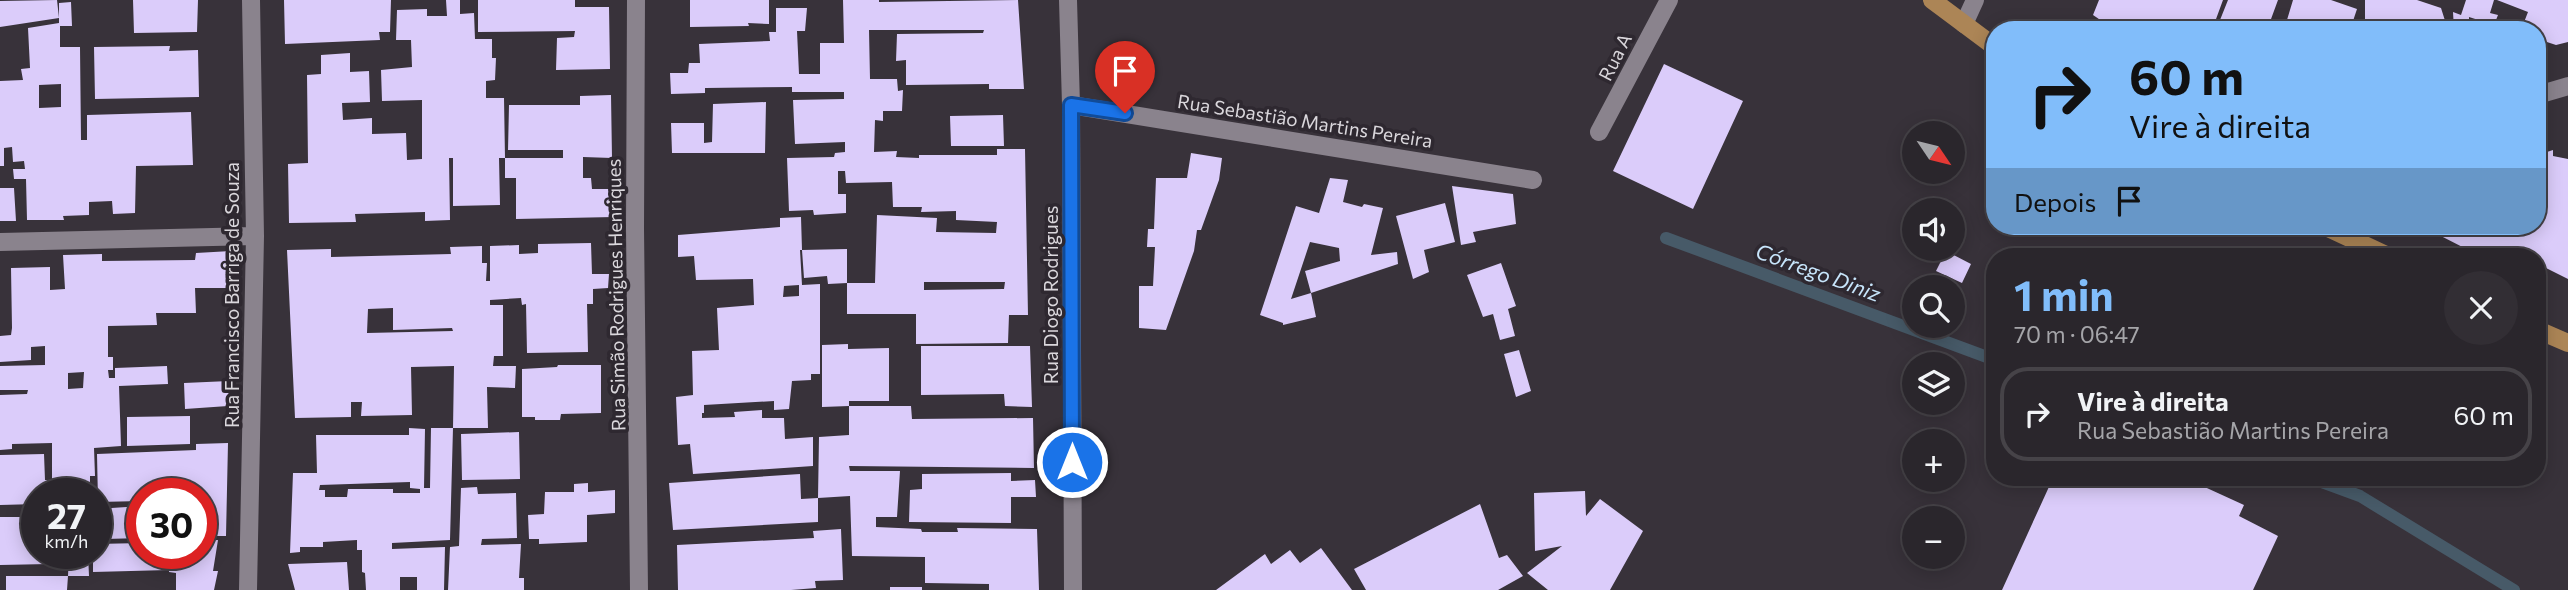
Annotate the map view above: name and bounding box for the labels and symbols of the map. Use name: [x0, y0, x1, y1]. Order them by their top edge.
street label: Rua A: [1593, 29, 1636, 84]
pin: [1095, 41, 1155, 113]
street label: Rua Sebastião Martins Pereira: [1176, 89, 1434, 152]
north arrow: [1902, 121, 1965, 184]
street label: Rua Simão Rodrigues Henriques: [602, 159, 629, 431]
street label: Rua Francisco Barriga de Souza: [220, 162, 243, 428]
street label: Rua Diogo Rodrigues: [1039, 206, 1062, 384]
water label: Córrego Diniz: [1753, 237, 1885, 306]
position arrow: [1035, 425, 1109, 499]
speed limit sign: 30: [126, 478, 217, 569]

